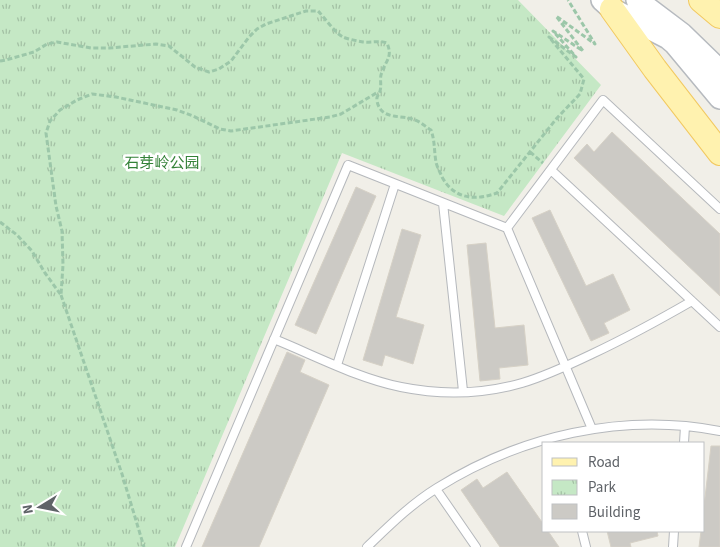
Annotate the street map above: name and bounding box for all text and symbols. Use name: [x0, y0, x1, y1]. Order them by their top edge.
park label: 石芽岭公园: [124, 153, 200, 174]
legend: [542, 442, 705, 532]
text: Road: [588, 452, 620, 473]
text: Park: [588, 477, 617, 498]
north arrow: [15, 482, 65, 532]
text: Building: [588, 502, 641, 523]
text: N: [18, 503, 39, 515]

